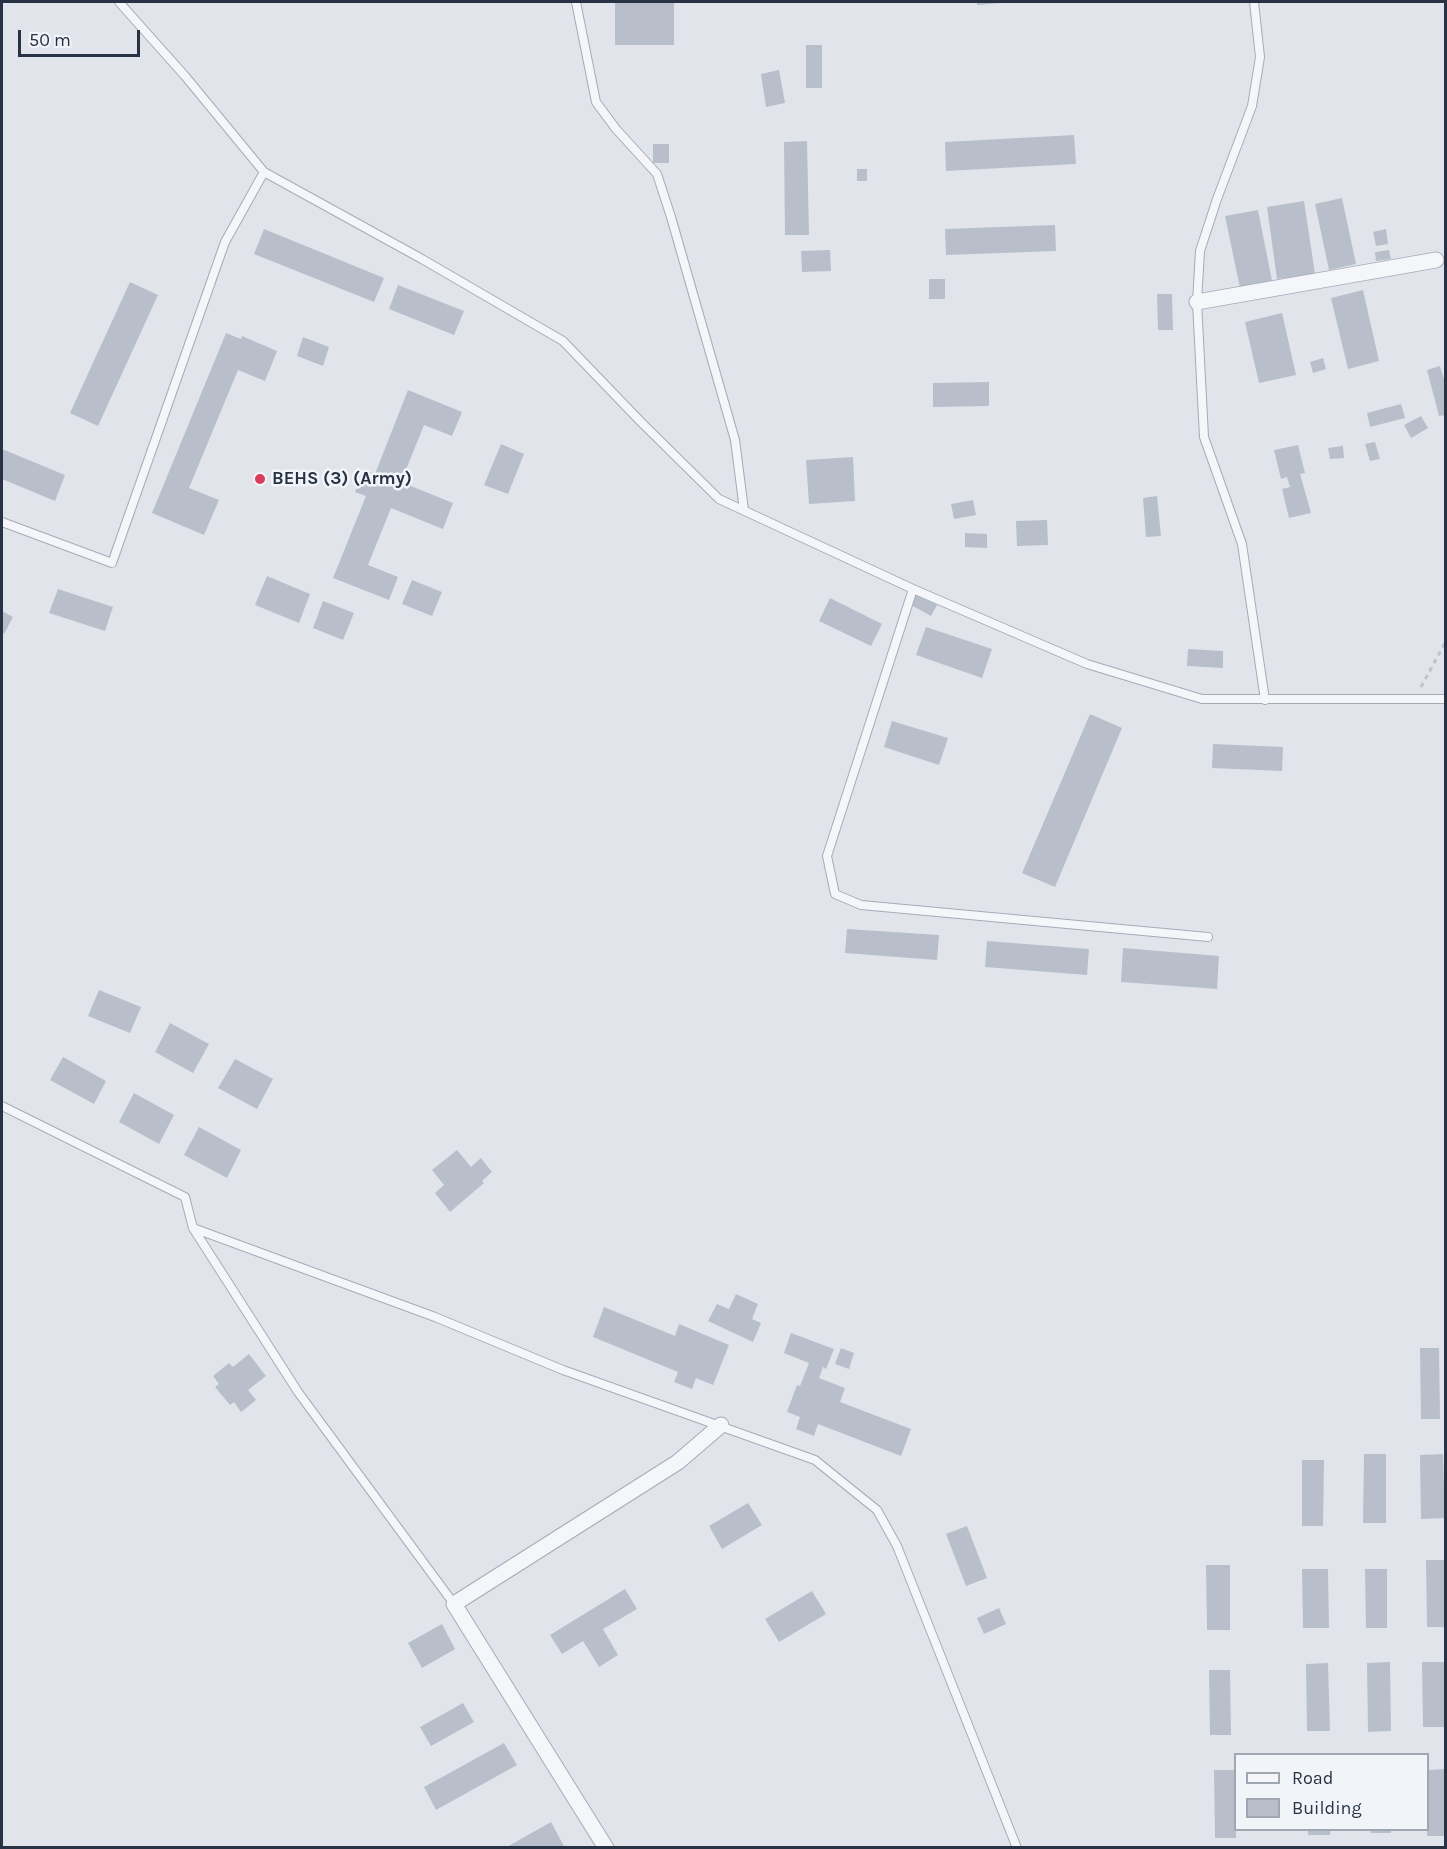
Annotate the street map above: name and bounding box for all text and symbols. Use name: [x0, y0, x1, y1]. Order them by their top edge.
scale bar: [21, 18, 142, 56]
text: 50 m: [29, 29, 71, 51]
place label: BEHS (3) (Army): [272, 468, 412, 490]
marker: BEHS (3) (Army): [253, 472, 267, 486]
legend: [1234, 1753, 1429, 1831]
text: Road: [1292, 1767, 1333, 1789]
text: Building: [1292, 1797, 1362, 1819]

